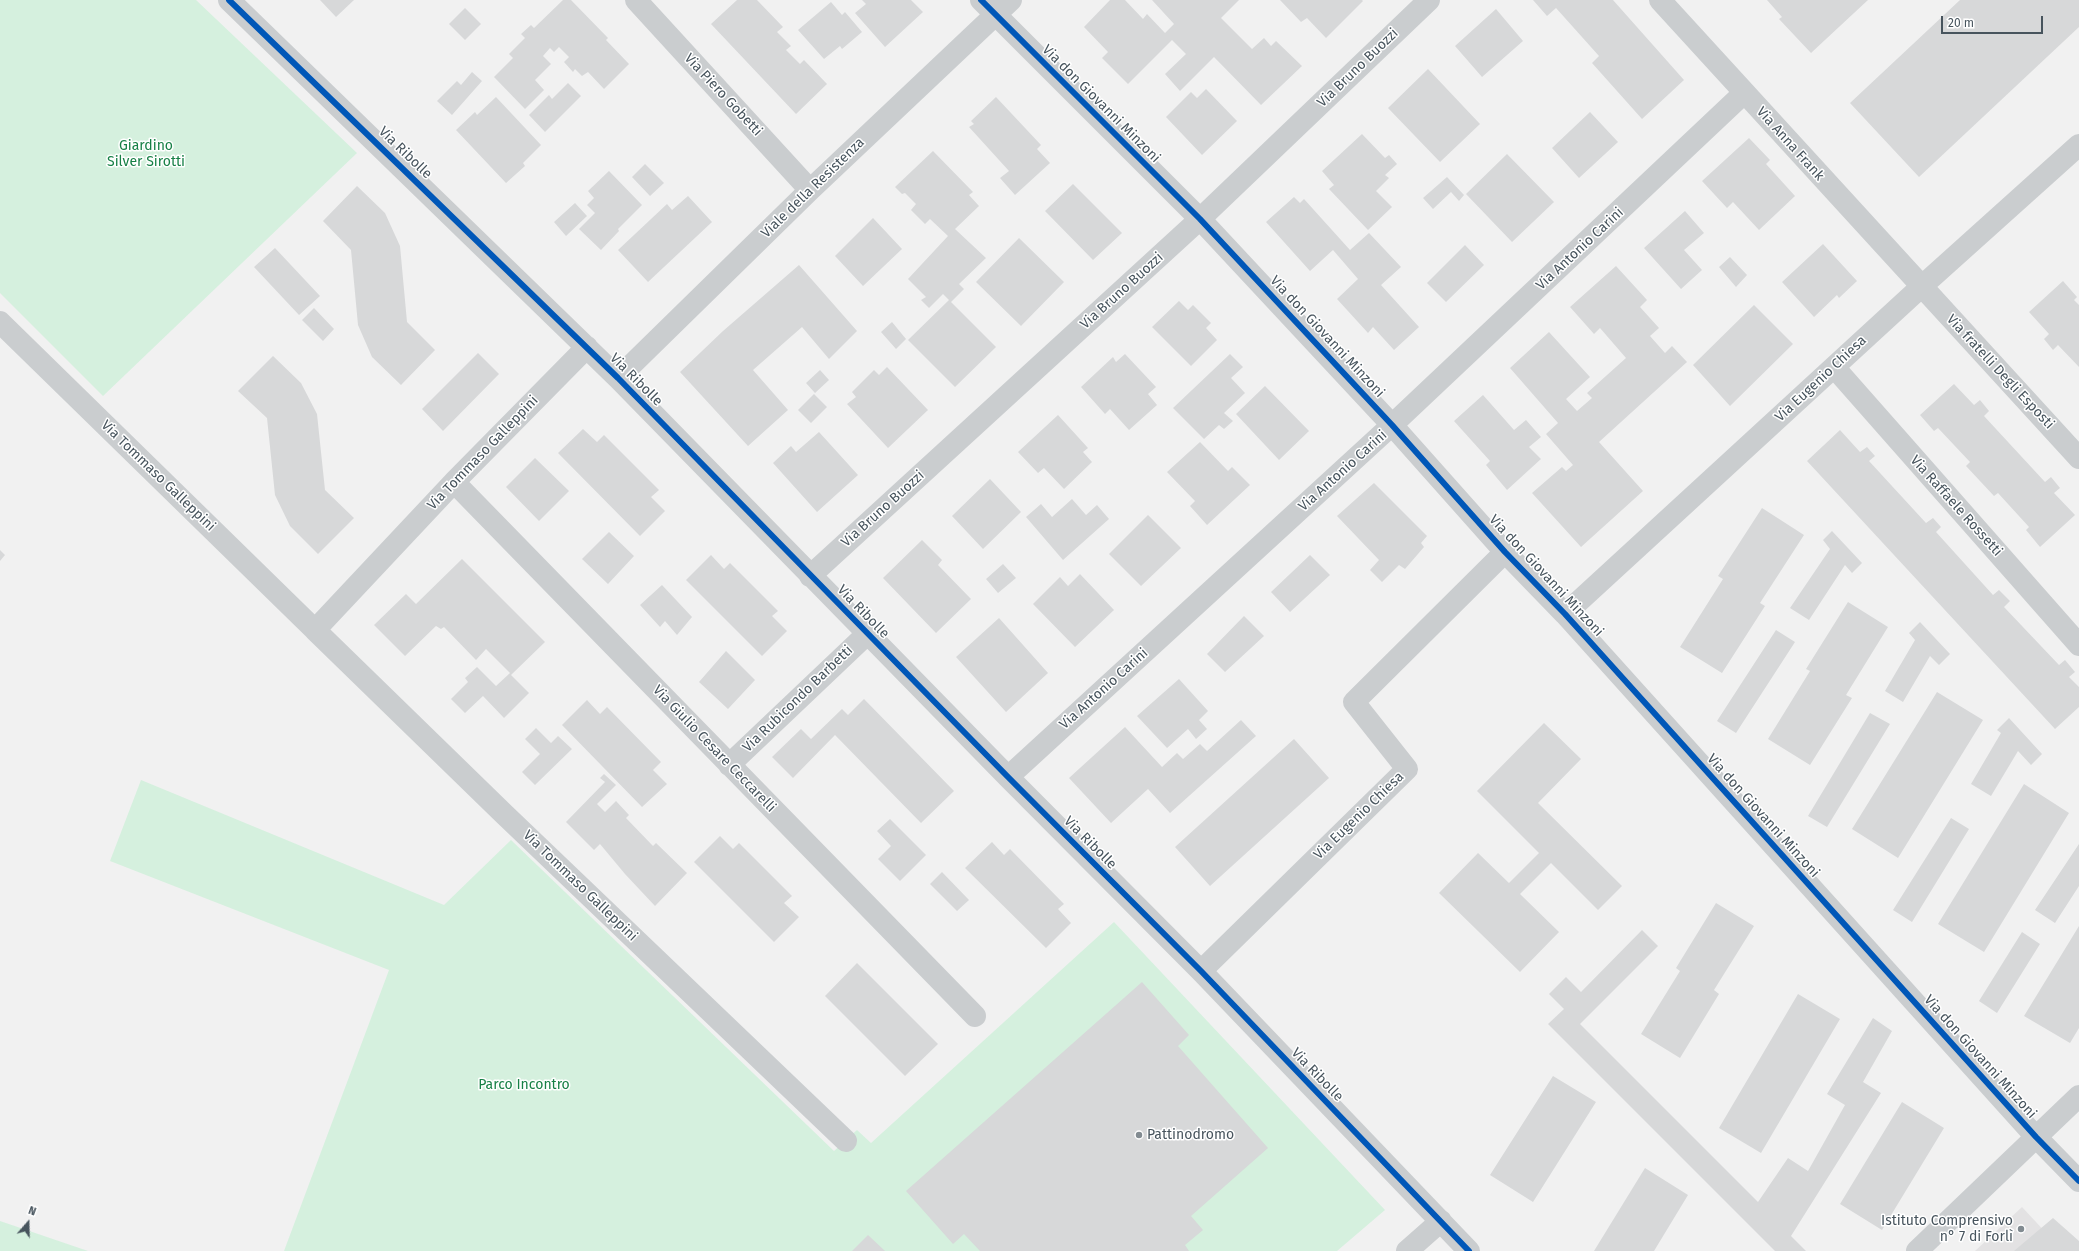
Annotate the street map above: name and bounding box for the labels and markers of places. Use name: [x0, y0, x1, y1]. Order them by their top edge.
place label: Pattinodromo: [1147, 1127, 1234, 1143]
marker: Pattinodromo: [1134, 1130, 1144, 1140]
place label: Istituto Comprensivo n° 7 di Forlì: [1881, 1213, 2013, 1246]
marker: Istituto Comprensivo n° 7 di Forlì: [2016, 1224, 2026, 1234]

